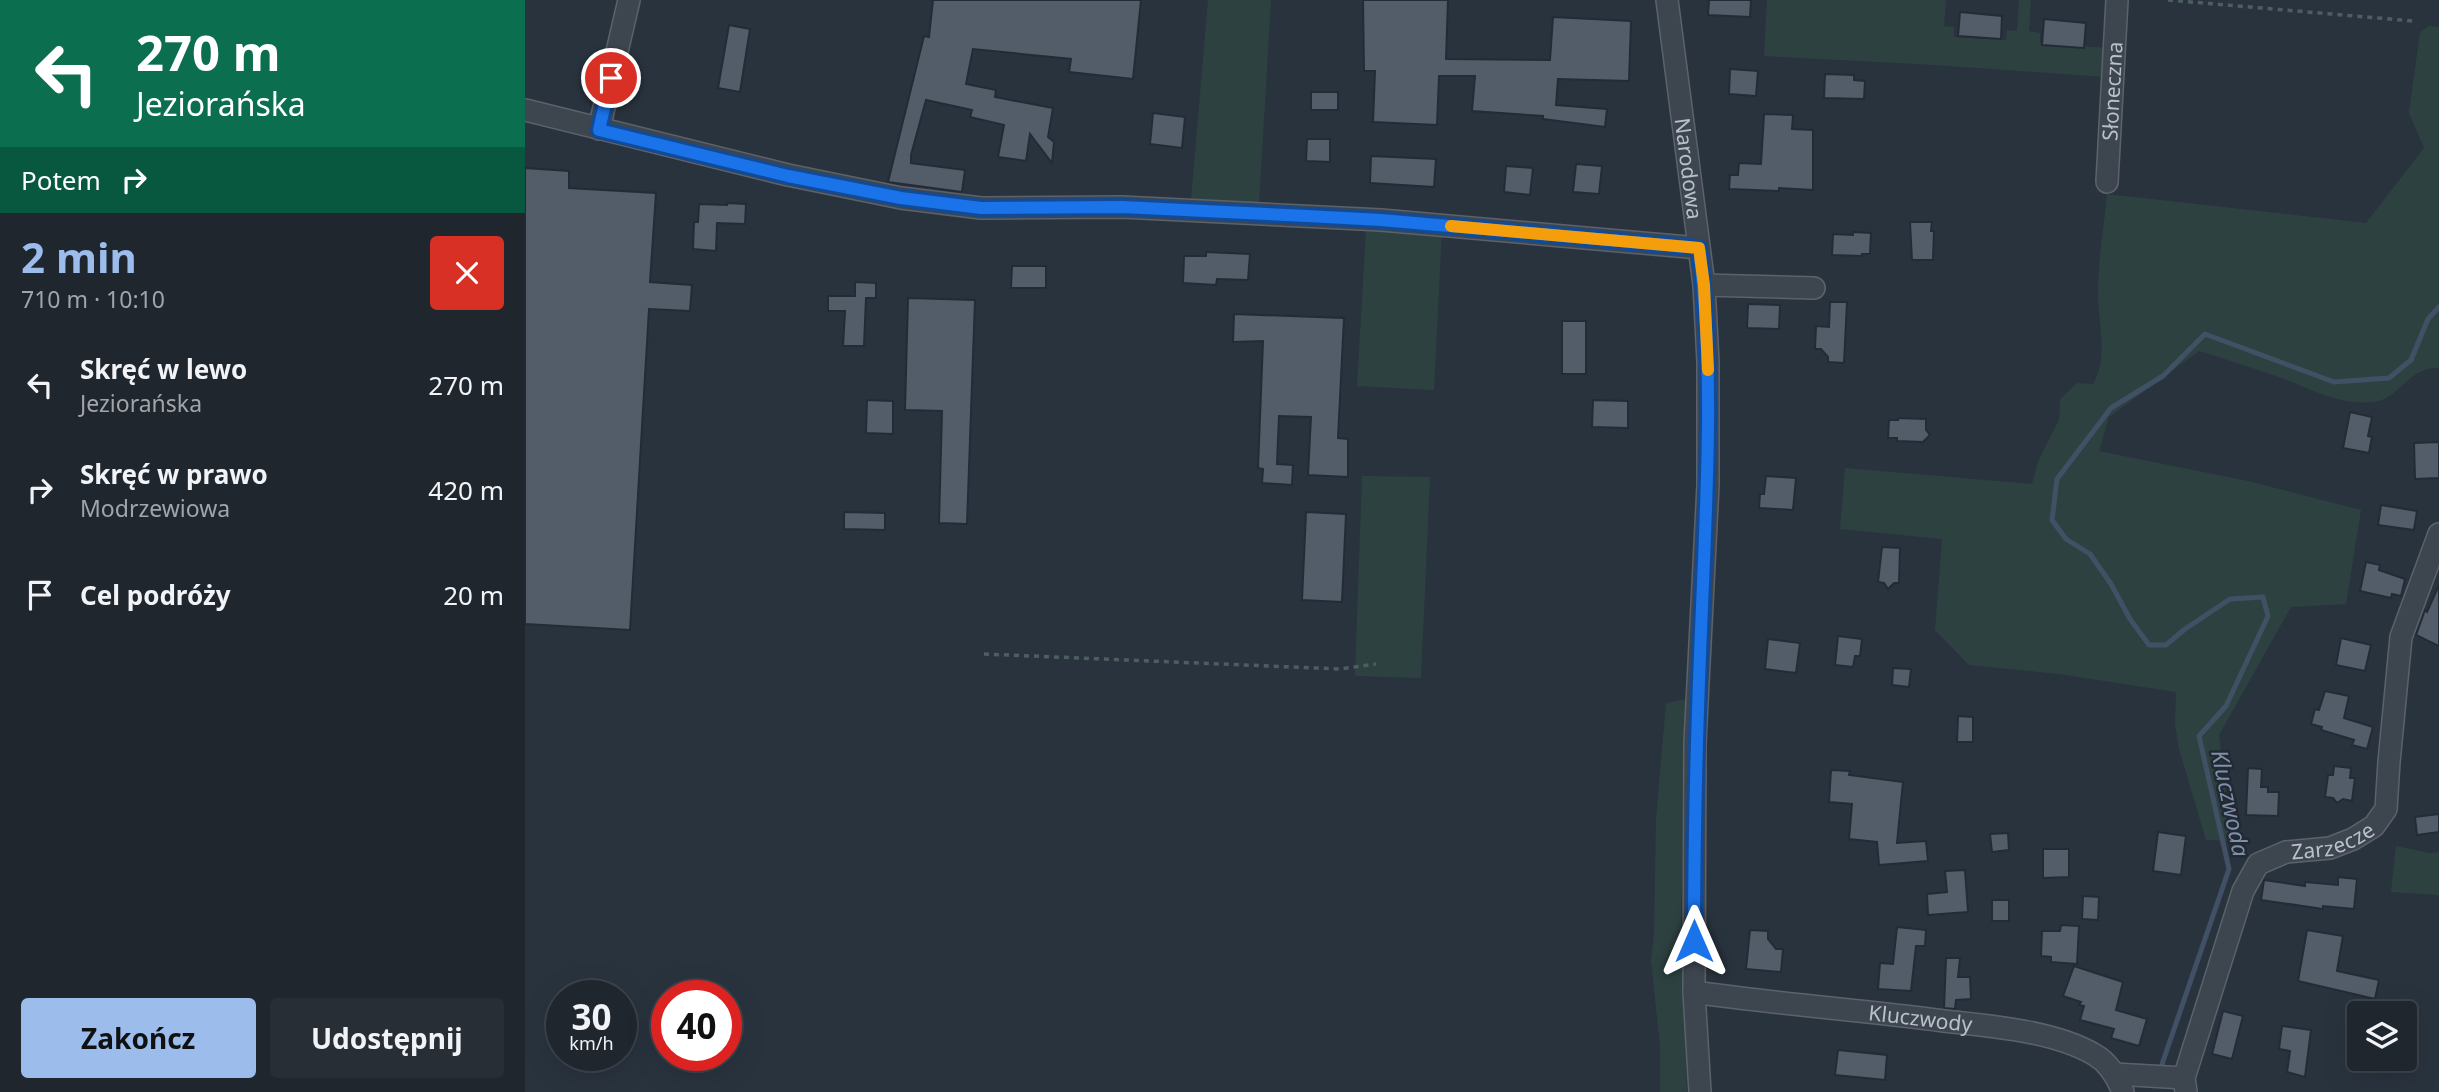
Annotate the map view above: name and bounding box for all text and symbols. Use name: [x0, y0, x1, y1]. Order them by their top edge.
text: 270 m: [136, 19, 281, 85]
icon: left: [21, 28, 112, 119]
street label: Słoneczna: [2095, 41, 2129, 141]
pin: [581, 48, 641, 108]
icon: arrive: [592, 59, 630, 97]
text: Jeziorańska: [136, 82, 306, 125]
street label: Narodowa: [1668, 116, 1709, 221]
icon: right: [115, 161, 153, 199]
text: Potem: [21, 162, 101, 198]
text: 2 min: [21, 228, 137, 285]
button: close: [430, 236, 504, 310]
text: 710 m · 10:10: [21, 283, 165, 315]
text: Skręć w lewo: [80, 351, 247, 387]
icon: left: [21, 366, 59, 404]
text: 270 m: [428, 367, 504, 403]
text: Jeziorańska: [80, 387, 202, 419]
text: Skręć w prawo: [80, 456, 268, 492]
icon: right: [21, 471, 59, 509]
text: 420 m: [428, 472, 504, 508]
text: Modrzewiowa: [80, 492, 230, 524]
icon: arrive: [21, 576, 59, 614]
text: Cel podróży: [80, 577, 231, 613]
text: 20 m: [443, 577, 504, 613]
water label: Kluczwoda: [2204, 746, 2258, 860]
street label: Zarzecze: [2290, 815, 2380, 865]
position arrow: [1657, 904, 1731, 978]
speed limit sign: 40: [651, 980, 742, 1071]
text: 30: [571, 993, 612, 1040]
button: Zakończ: [21, 998, 256, 1078]
button: Udostępnij: [270, 998, 504, 1078]
street label: Kluczwody: [1867, 998, 1974, 1038]
map controls: [2347, 1001, 2417, 1071]
button: layers: [2347, 1001, 2417, 1071]
text: km/h: [569, 1031, 614, 1055]

